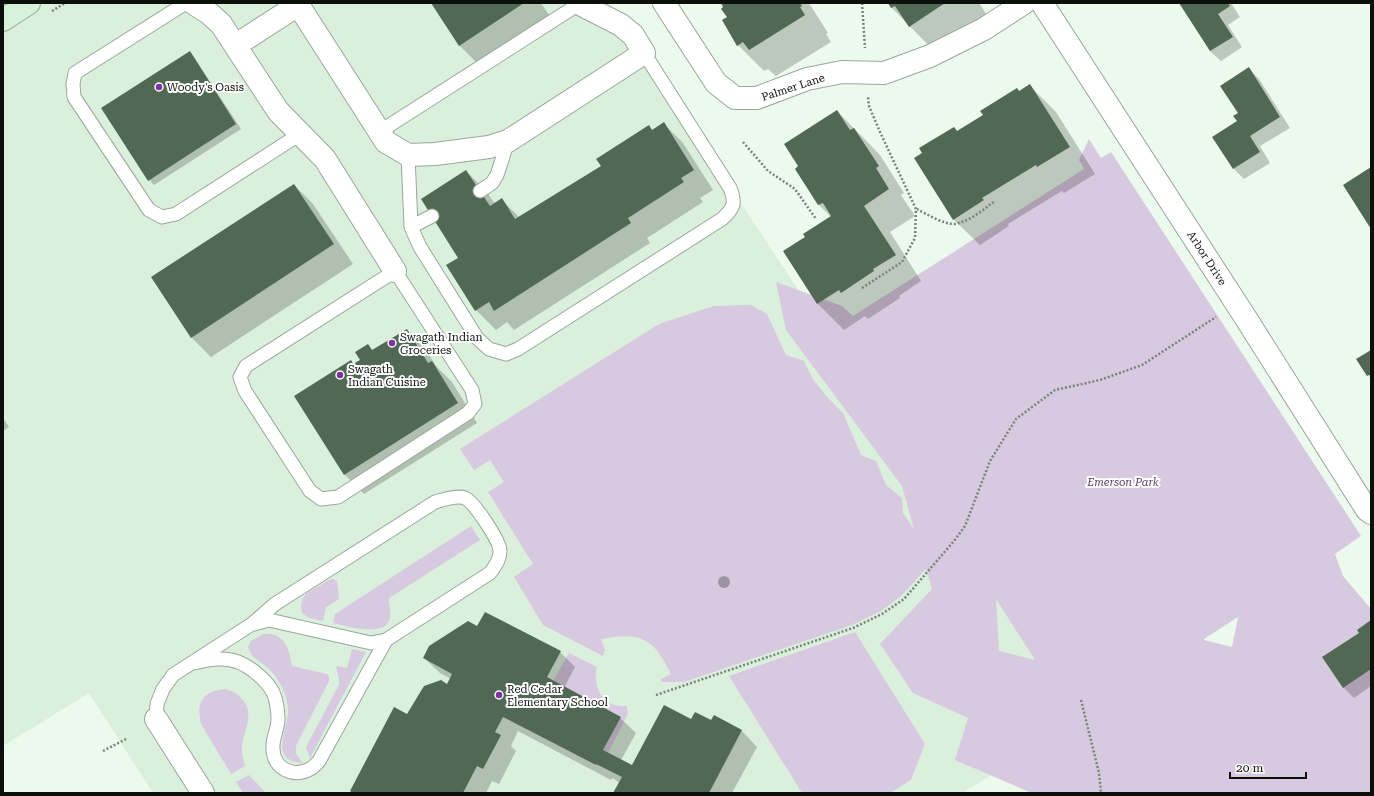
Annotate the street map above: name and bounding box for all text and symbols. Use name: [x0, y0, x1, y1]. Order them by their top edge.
street label: Palmer Lane: [760, 71, 826, 104]
place label: Woody's Oasis: [167, 81, 244, 94]
marker: Woody's Oasis: [154, 82, 164, 92]
street label: Arbor Drive: [1184, 229, 1229, 288]
place label: Swagath Indian Groceries: [400, 331, 483, 357]
marker: Swagath Indian Groceries: [387, 338, 397, 348]
place label: Swagath Indian Cuisine: [348, 363, 426, 389]
marker: Swagath Indian Cuisine: [335, 370, 345, 380]
park label: Emerson Park: [1086, 476, 1159, 489]
place label: Red Cedar Elementary School: [507, 683, 608, 709]
marker: Red Cedar Elementary School: [494, 690, 504, 700]
scale bar: [1230, 754, 1306, 780]
text: 20 m: [1236, 761, 1263, 775]

